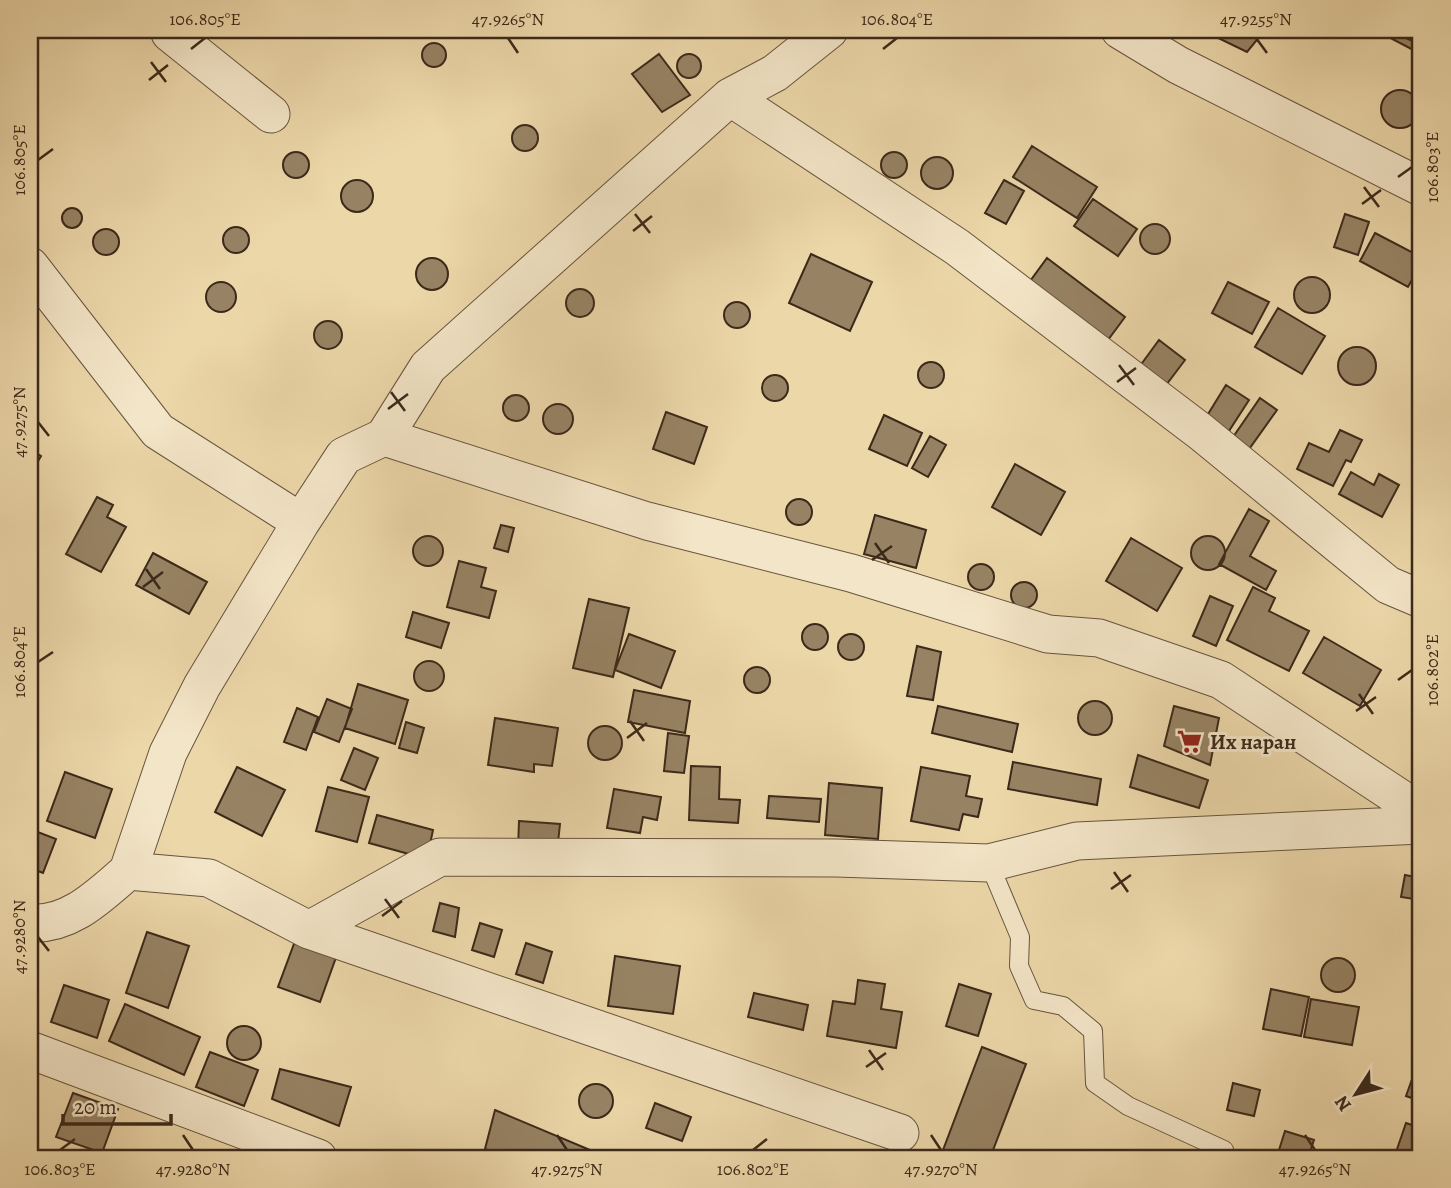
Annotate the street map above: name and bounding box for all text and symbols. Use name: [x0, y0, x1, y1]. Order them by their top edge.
text: 106.805°E: [169, 7, 241, 31]
text: 47.9265°N: [472, 7, 544, 31]
text: 106.804°E: [861, 7, 933, 31]
text: 47.9255°N: [1220, 7, 1292, 31]
text: 106.805°E: [7, 124, 31, 196]
text: 106.803°E: [1420, 131, 1444, 203]
text: 47.9275°N: [7, 386, 31, 458]
text: 106.804°E: [7, 626, 31, 698]
text: 106.802°E: [1420, 634, 1444, 706]
supermarket icon: Их наран: [1176, 728, 1204, 756]
place label: Их наран: [1210, 728, 1296, 756]
text: 47.9280°N: [7, 900, 31, 974]
north arrow: [1322, 1058, 1392, 1128]
scale bar: [63, 1083, 172, 1127]
text: N: [1328, 1090, 1358, 1117]
text: 20 m: [74, 1093, 117, 1121]
text: 106.803°E: [24, 1157, 96, 1181]
text: 47.9280°N: [156, 1157, 230, 1181]
text: 47.9275°N: [531, 1157, 603, 1181]
text: 106.802°E: [717, 1157, 789, 1181]
text: 47.9270°N: [904, 1157, 978, 1181]
text: 47.9265°N: [1279, 1157, 1351, 1181]

